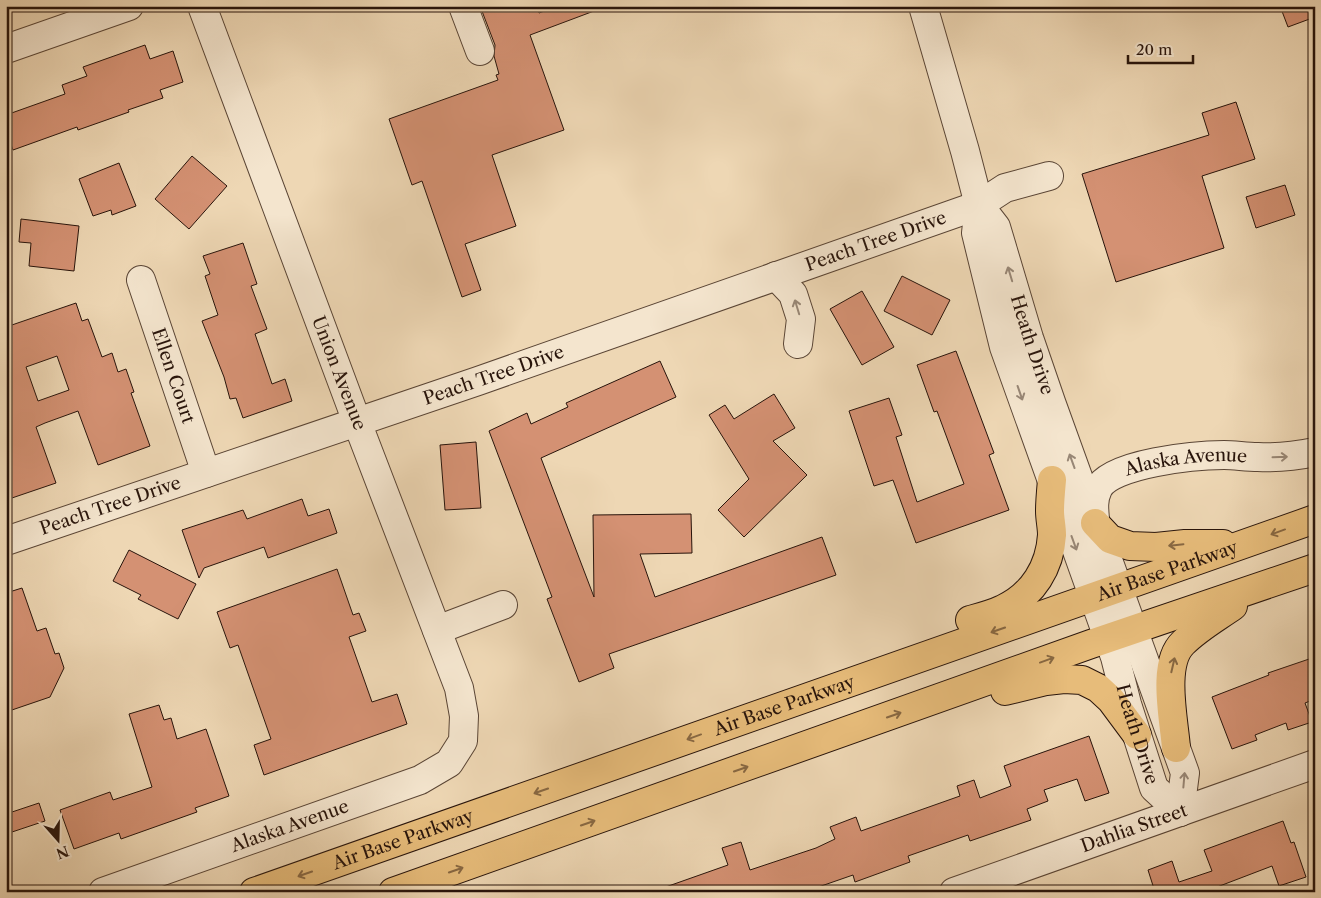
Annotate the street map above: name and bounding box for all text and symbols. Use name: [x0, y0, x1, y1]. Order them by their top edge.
scale bar: [1128, 32, 1194, 64]
text: 20 m: [1136, 40, 1172, 59]
street label: Peach Tree Drive: [802, 206, 949, 276]
one-way arrow: [1004, 266, 1014, 282]
street label: Heath Drive: [1006, 292, 1059, 398]
one-way arrow: [792, 299, 802, 315]
street label: Union Avenue: [307, 313, 371, 433]
street label: Ellen Court: [147, 325, 200, 427]
street label: Peach Tree Drive: [420, 341, 567, 410]
one-way arrow: [1016, 384, 1025, 400]
street label: Alaska Avenue: [1121, 444, 1248, 481]
one-way arrow: [1272, 452, 1288, 461]
one-way arrow: [1067, 454, 1076, 469]
street label: Peach Tree Drive: [37, 472, 184, 540]
one-way arrow: [1271, 528, 1287, 537]
one-way arrow: [1070, 534, 1079, 550]
street label: Air Base Parkway: [1093, 536, 1242, 606]
one-way arrow: [1168, 540, 1184, 550]
one-way arrow: [991, 626, 1006, 635]
one-way arrow: [1039, 655, 1055, 664]
one-way arrow: [1169, 657, 1178, 673]
street label: Air Base Parkway: [710, 670, 859, 741]
street label: Heath Drive: [1111, 682, 1163, 787]
one-way arrow: [886, 710, 902, 719]
one-way arrow: [687, 733, 702, 742]
one-way arrow: [733, 764, 748, 773]
one-way arrow: [1179, 772, 1188, 788]
one-way arrow: [533, 787, 549, 797]
street label: Alaska Avenue: [227, 795, 352, 857]
street label: Dahlia Street: [1078, 799, 1191, 857]
street label: Air Base Parkway: [329, 804, 477, 875]
north arrow: [32, 816, 82, 866]
one-way arrow: [580, 818, 595, 827]
text: N: [54, 842, 71, 863]
one-way arrow: [447, 865, 463, 874]
one-way arrow: [298, 870, 313, 879]

